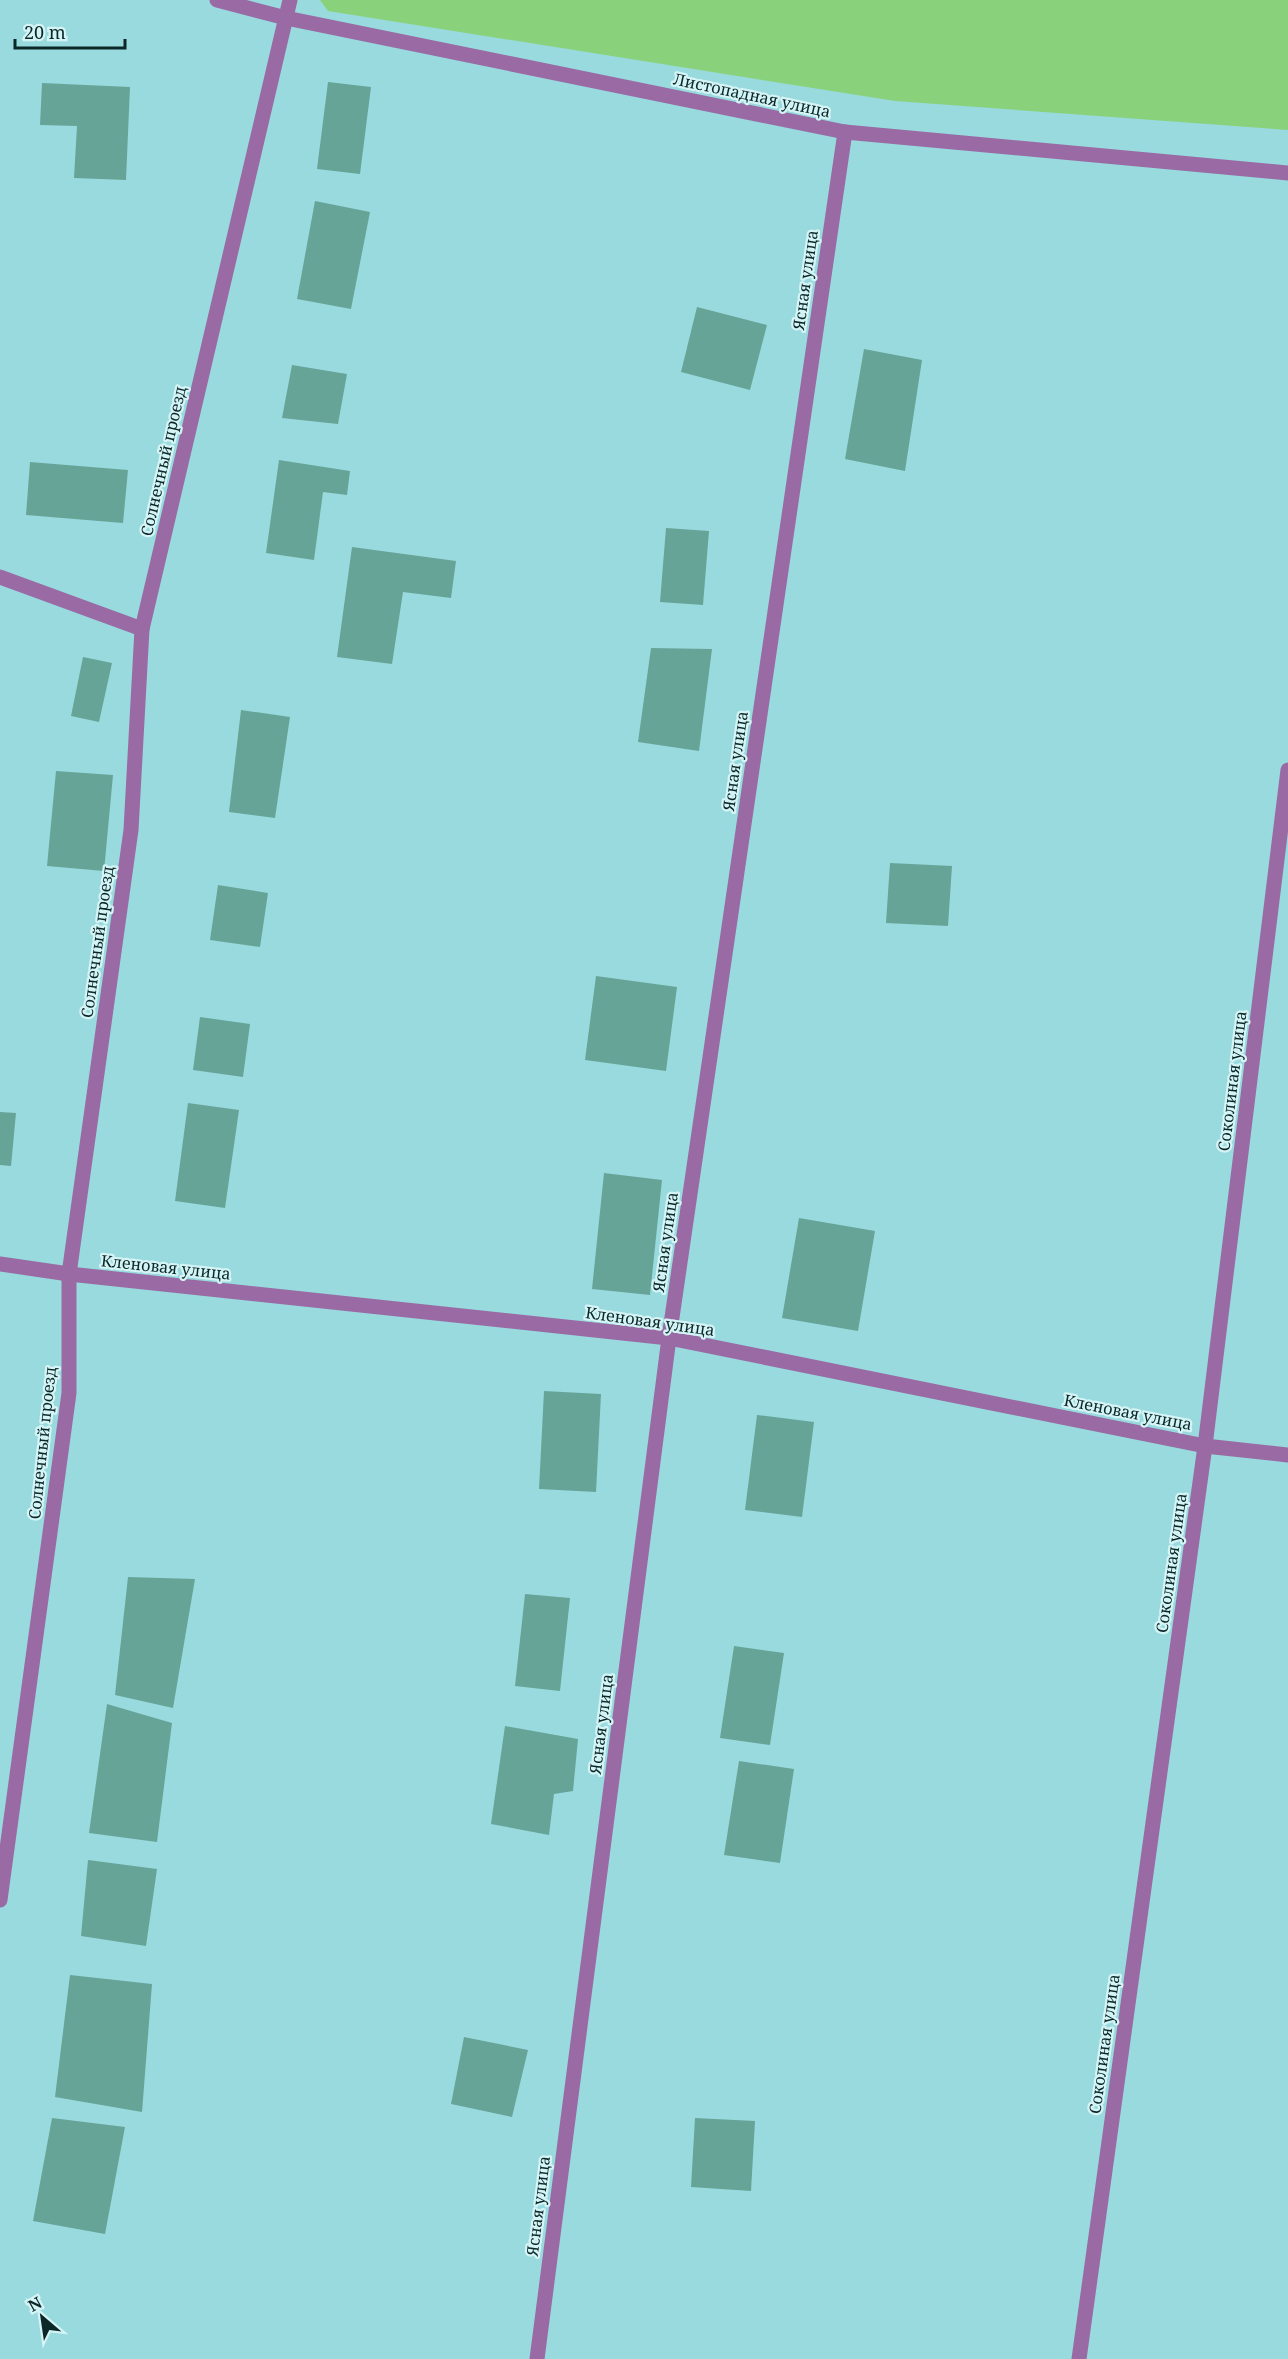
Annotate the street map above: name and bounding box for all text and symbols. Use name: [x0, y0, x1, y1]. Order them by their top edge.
scale bar: [15, 12, 124, 50]
text: 20 m: [24, 20, 66, 44]
street label: Листопадная улица: [671, 68, 833, 122]
street label: Ясная улица: [787, 228, 823, 332]
street label: Солнечный проезд: [135, 384, 191, 538]
street label: Ясная улица: [717, 709, 753, 813]
street label: Солнечный проезд: [75, 865, 119, 1019]
street label: Соколиная улица: [1212, 1010, 1252, 1152]
street label: Ясная улица: [647, 1190, 683, 1294]
street label: Кленовая улица: [100, 1249, 232, 1285]
street label: Кленовая улица: [584, 1301, 716, 1341]
street label: Солнечный проезд: [23, 1366, 61, 1520]
street label: Кленовая улица: [1062, 1389, 1194, 1435]
street label: Соколиная улица: [1150, 1492, 1192, 1634]
street label: Ясная улица: [584, 1673, 618, 1776]
street label: Соколиная улица: [1083, 1973, 1125, 2115]
street label: Ясная улица: [521, 2155, 555, 2258]
north arrow: [12, 2287, 72, 2347]
text: N: [24, 2291, 46, 2317]

